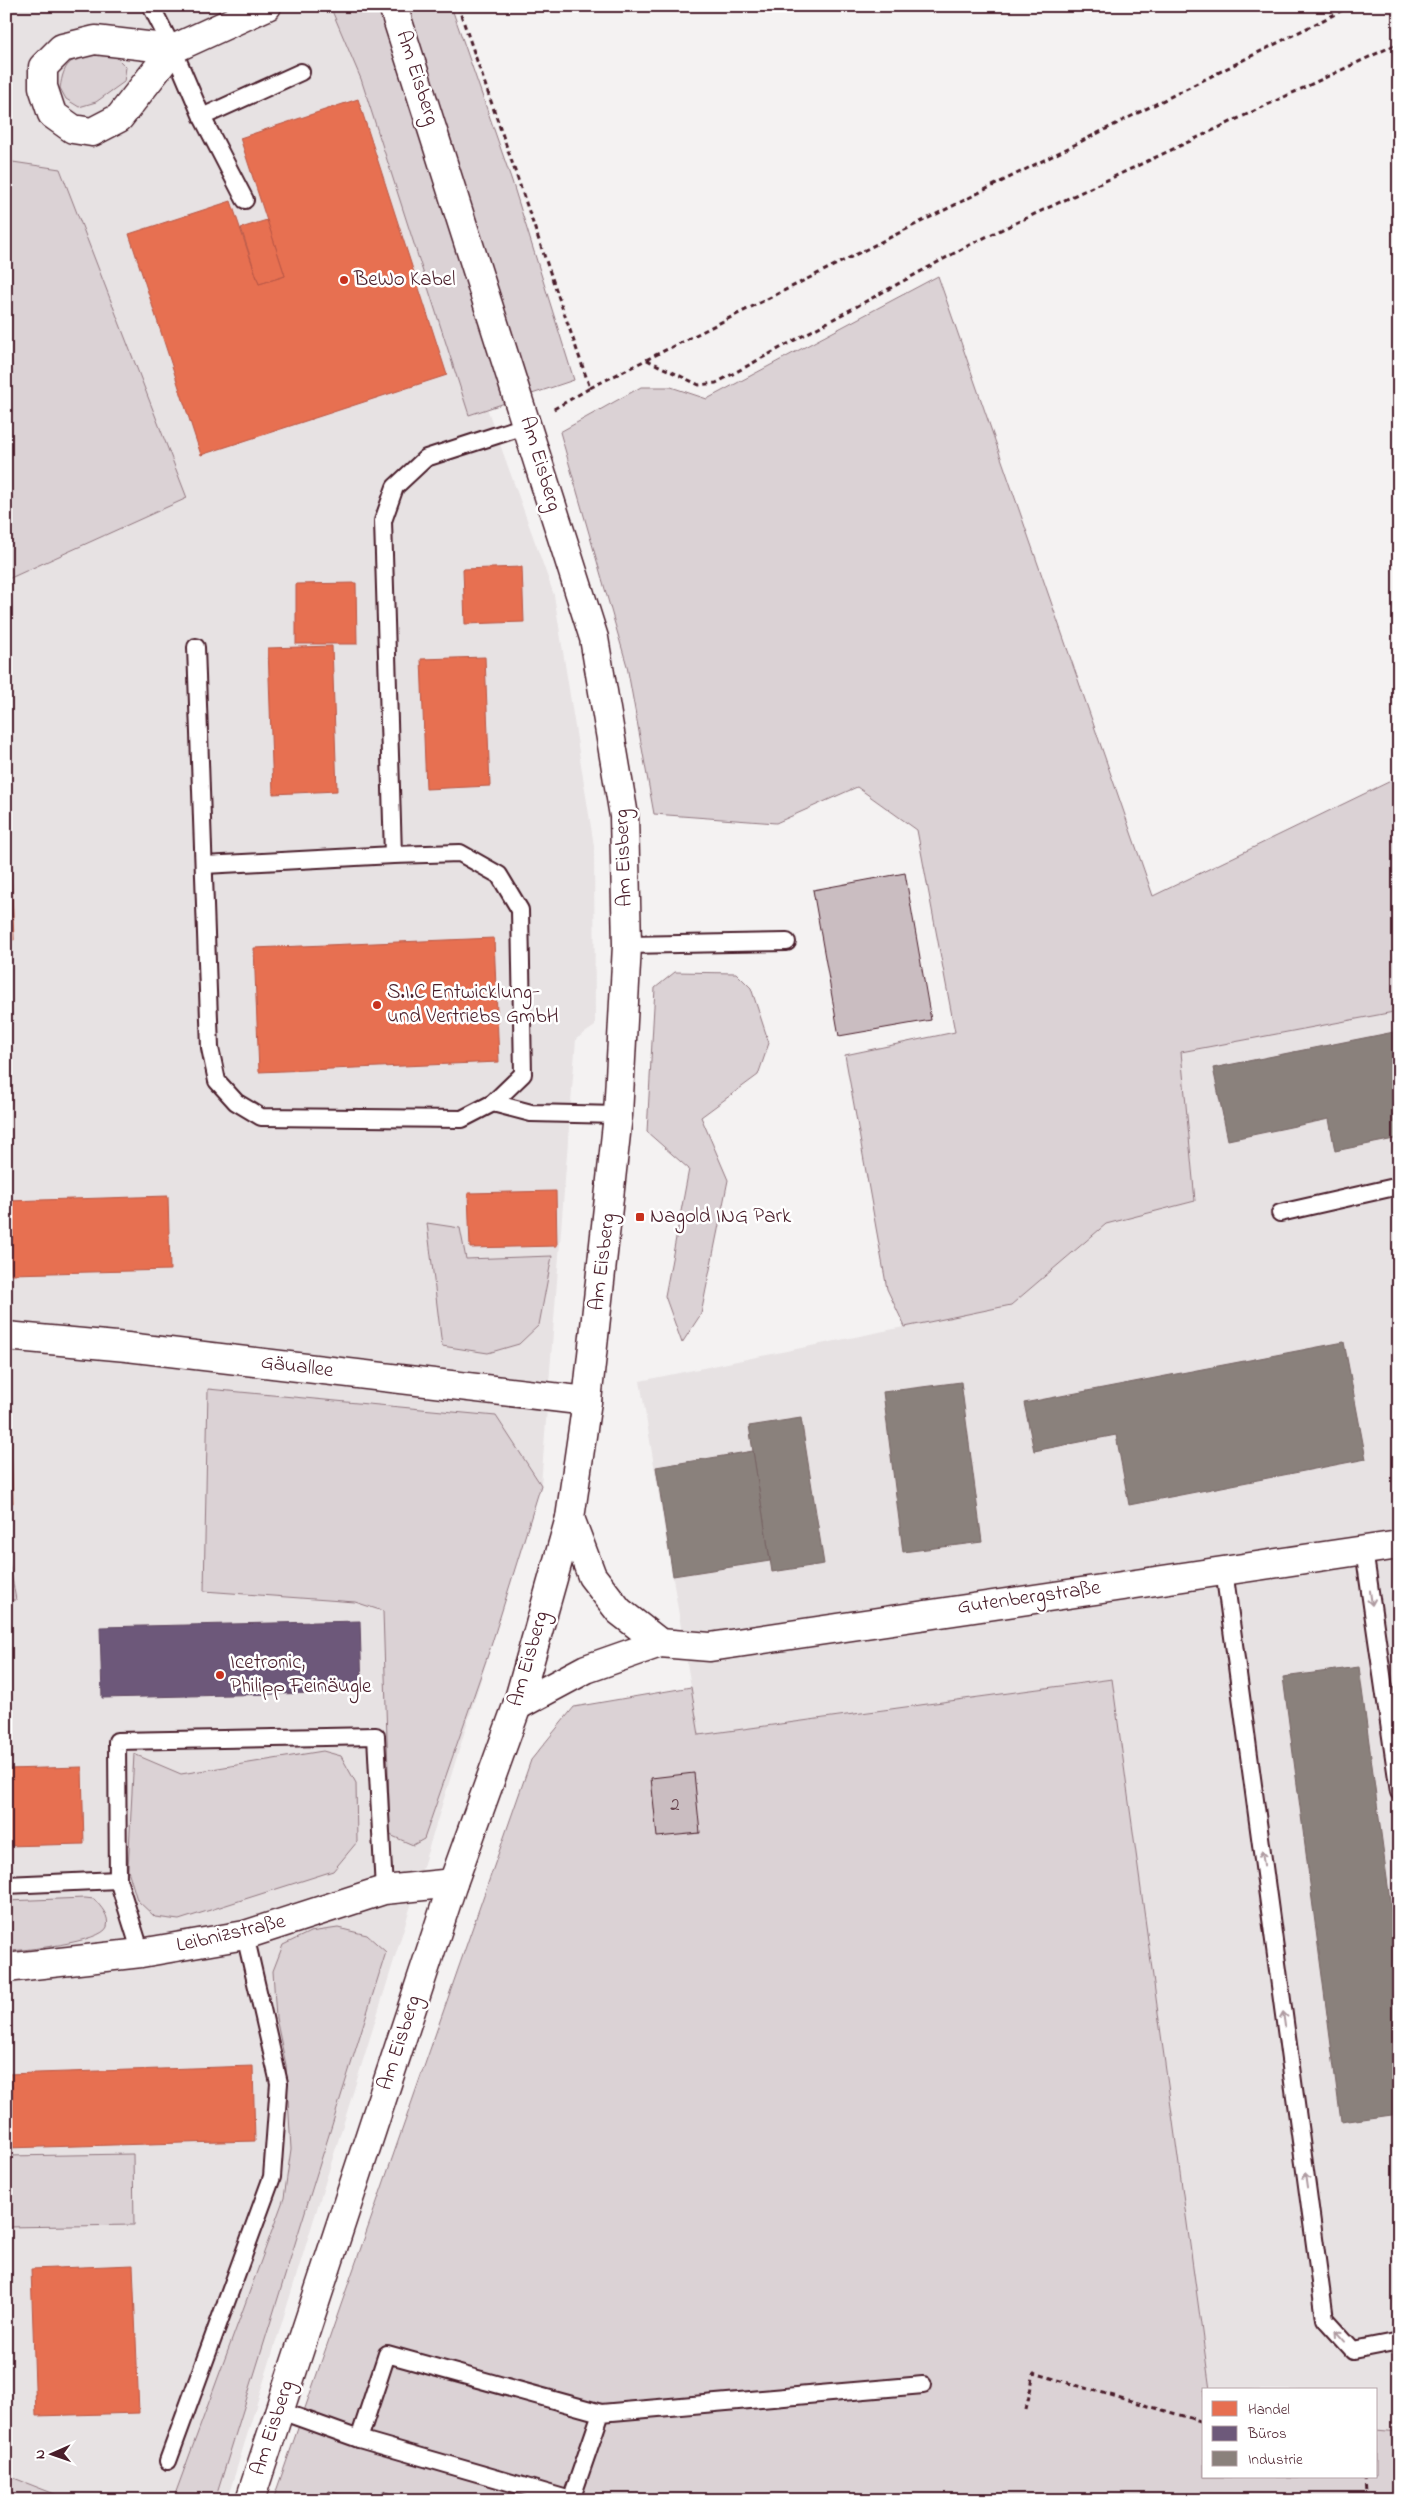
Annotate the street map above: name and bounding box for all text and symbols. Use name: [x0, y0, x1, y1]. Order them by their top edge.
street label: Am Eisberg: [386, 27, 446, 130]
place label: BeWo Kabel: [353, 265, 456, 295]
marker: BeWo Kabel: [338, 274, 350, 286]
street label: Am Eisberg: [509, 413, 569, 516]
street label: Am Eisberg: [607, 808, 643, 908]
place label: S.I.C Entwicklung- und Vertriebs GmbH: [387, 978, 559, 1032]
marker: S.I.C Entwicklung- und Vertriebs GmbH: [371, 999, 383, 1011]
place label: Nagold ING Park: [650, 1202, 792, 1234]
street label: Am Eisberg: [582, 1211, 626, 1313]
marker: Nagold ING Park: [634, 1211, 646, 1223]
street label: Gäuallee: [259, 1348, 336, 1386]
street label: Gutenbergstraße: [955, 1573, 1103, 1625]
one-way arrow: [1366, 1590, 1376, 1606]
street label: Am Eisberg: [501, 1608, 559, 1711]
place label: Icetronic, Philipp Feinäugle: [230, 1648, 372, 1704]
marker: Icetronic, Philipp Feinäugle: [214, 1669, 226, 1681]
house number: 2: [670, 1792, 680, 1819]
one-way arrow: [1258, 1851, 1268, 1867]
street label: Leibnizstraße: [174, 1907, 289, 1961]
street label: Am Eisberg: [371, 1992, 431, 2095]
one-way arrow: [1279, 2012, 1289, 2028]
one-way arrow: [1301, 2173, 1311, 2189]
one-way arrow: [1334, 2330, 1346, 2343]
street label: Am Eisberg: [244, 2377, 304, 2480]
legend: [1202, 2388, 1378, 2478]
text: Handel: [1248, 2399, 1290, 2421]
text: Büros: [1247, 2423, 1287, 2445]
north arrow: [28, 2428, 78, 2478]
text: N: [30, 2449, 51, 2459]
text: Industrie: [1248, 2449, 1303, 2471]

